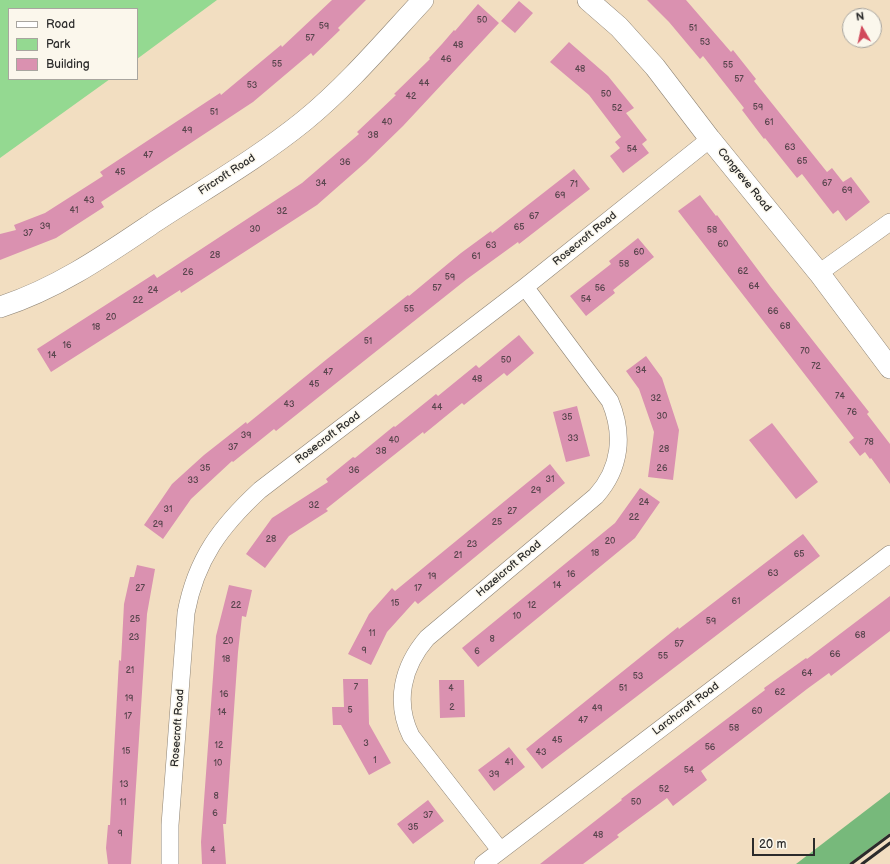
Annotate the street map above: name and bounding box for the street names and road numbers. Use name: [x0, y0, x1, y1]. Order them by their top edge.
street label: Congreve Road: [714, 146, 774, 214]
street label: Fircroft Road: [196, 152, 258, 198]
street label: Rosecroft Road: [550, 209, 620, 269]
street label: Rosecroft Road: [293, 409, 363, 467]
street label: Hazelcroft Road: [474, 538, 544, 600]
street label: Larchcroft Road: [650, 680, 722, 738]
street label: Rosecroft Road: [169, 689, 187, 767]

